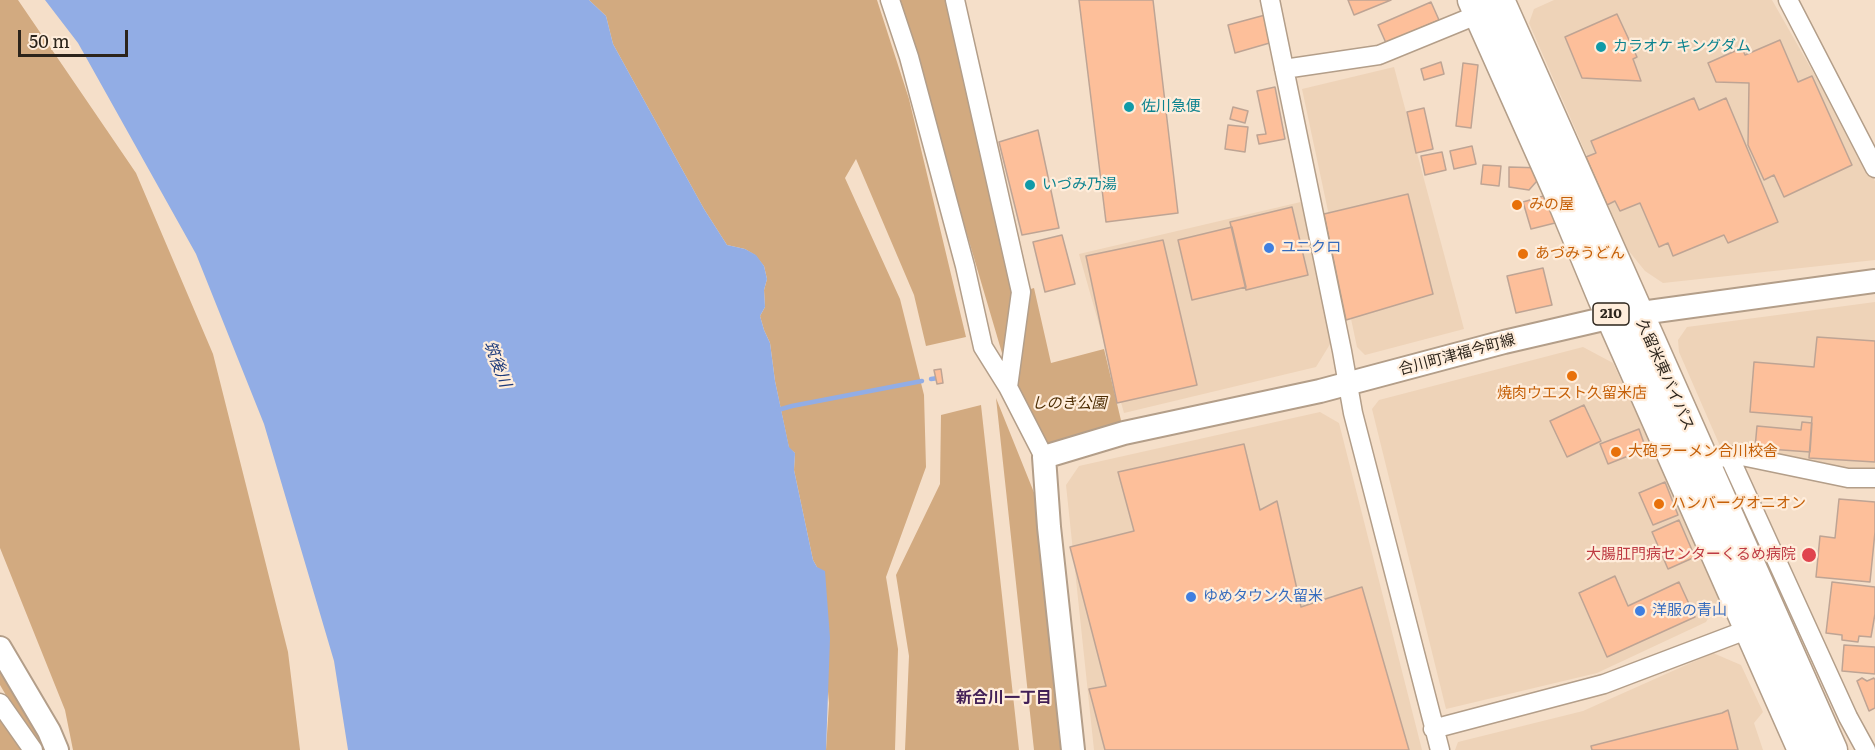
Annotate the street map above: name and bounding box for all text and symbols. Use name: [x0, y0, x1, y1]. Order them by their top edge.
scale bar: [21, 18, 130, 56]
text: 50 m: [29, 27, 70, 54]
place label: カラオケ キングダム: [1613, 38, 1751, 56]
marker: カラオケ キングダム: [1594, 40, 1608, 54]
place label: 佐川急便: [1141, 98, 1201, 116]
marker: 佐川急便: [1122, 100, 1136, 114]
place label: いづみ乃湯: [1042, 176, 1117, 194]
marker: いづみ乃湯: [1023, 178, 1037, 192]
place label: みの屋: [1529, 196, 1574, 214]
marker: みの屋: [1510, 198, 1524, 212]
place label: ユニクロ: [1281, 239, 1341, 257]
marker: ユニクロ: [1262, 241, 1276, 255]
place label: あづみうどん: [1535, 245, 1625, 263]
marker: あづみうどん: [1516, 247, 1530, 261]
road number: 210: [1593, 303, 1629, 325]
street label: 久留米東バイパス: [1632, 317, 1698, 433]
street label: 合川町津福今町線: [1397, 331, 1517, 379]
water label: 筑後川: [479, 338, 515, 390]
marker: 焼肉ウエスト久留米店: [1565, 369, 1579, 383]
place label: 焼肉ウエスト久留米店: [1497, 385, 1647, 403]
park label: しのき公園: [1032, 395, 1106, 413]
place label: 大砲ラーメン合川校舎: [1628, 443, 1778, 461]
marker: 大砲ラーメン合川校舎: [1609, 445, 1623, 459]
place label: ハンバーグオニオン: [1671, 495, 1806, 513]
marker: ハンバーグオニオン: [1652, 497, 1666, 511]
place label: 大腸肛門病センターくるめ病院: [1586, 546, 1796, 564]
marker: 大腸肛門病センターくるめ病院: [1800, 546, 1818, 564]
place label: ゆめタウン久留米: [1203, 588, 1323, 606]
marker: ゆめタウン久留米: [1184, 590, 1198, 604]
place label: 洋服の青山: [1652, 602, 1727, 620]
marker: 洋服の青山: [1633, 604, 1647, 618]
district label: 新合川一丁目: [956, 688, 1052, 708]

